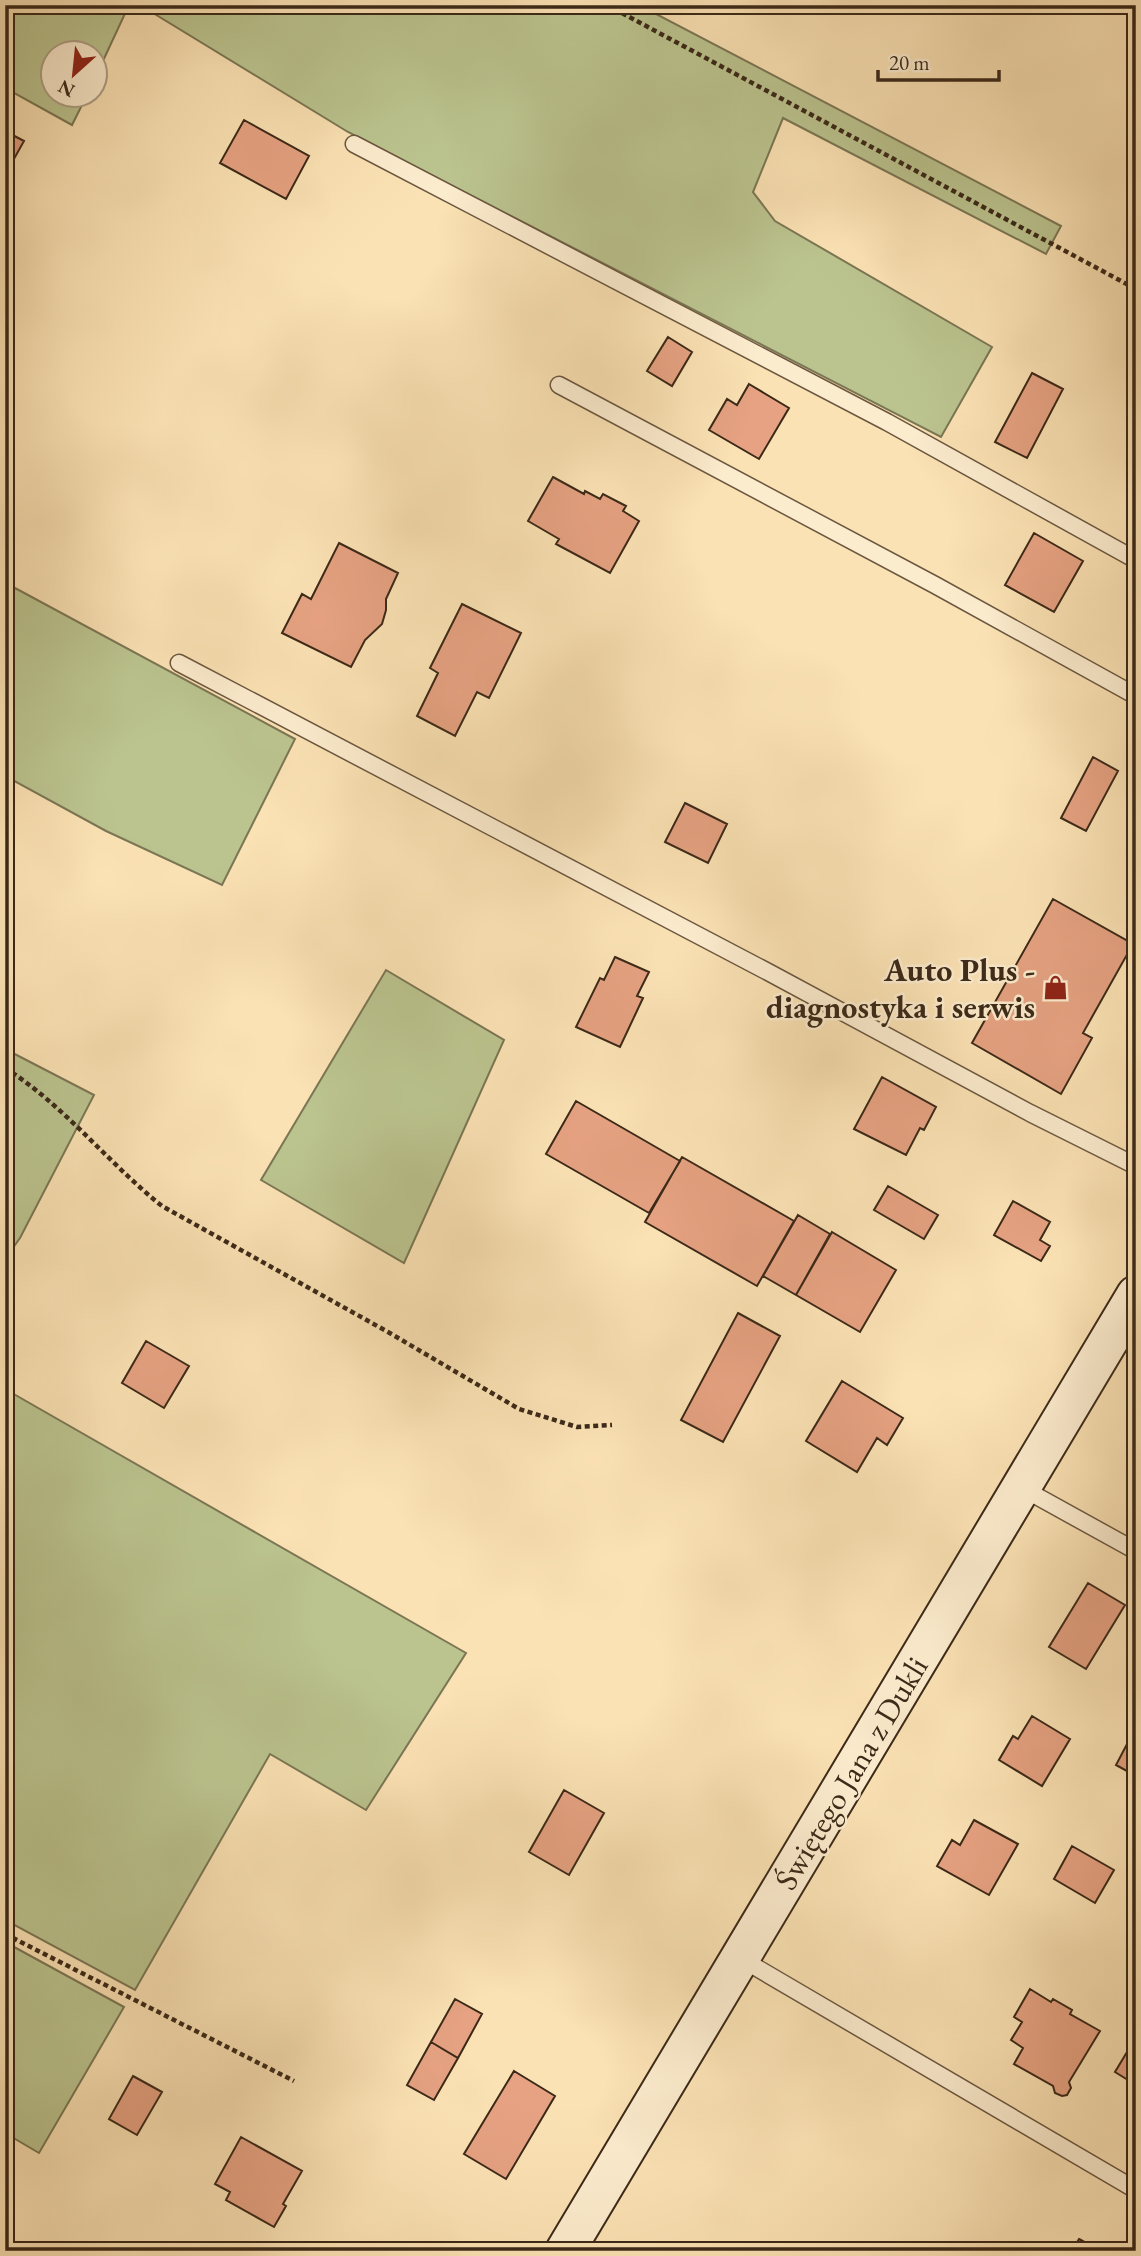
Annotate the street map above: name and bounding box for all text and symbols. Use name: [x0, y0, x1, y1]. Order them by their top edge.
north arrow: [38, 38, 108, 108]
scale bar: [878, 38, 999, 82]
text: 20 m: [889, 49, 930, 76]
text: N: [53, 74, 79, 103]
place label: Auto Plus - diagnostyka i serwis: [766, 949, 1035, 1028]
shop icon: Auto Plus - diagnostyka i serwis: [1041, 974, 1069, 1002]
street label: Świętego Jana z Dukli: [765, 1648, 937, 1898]

